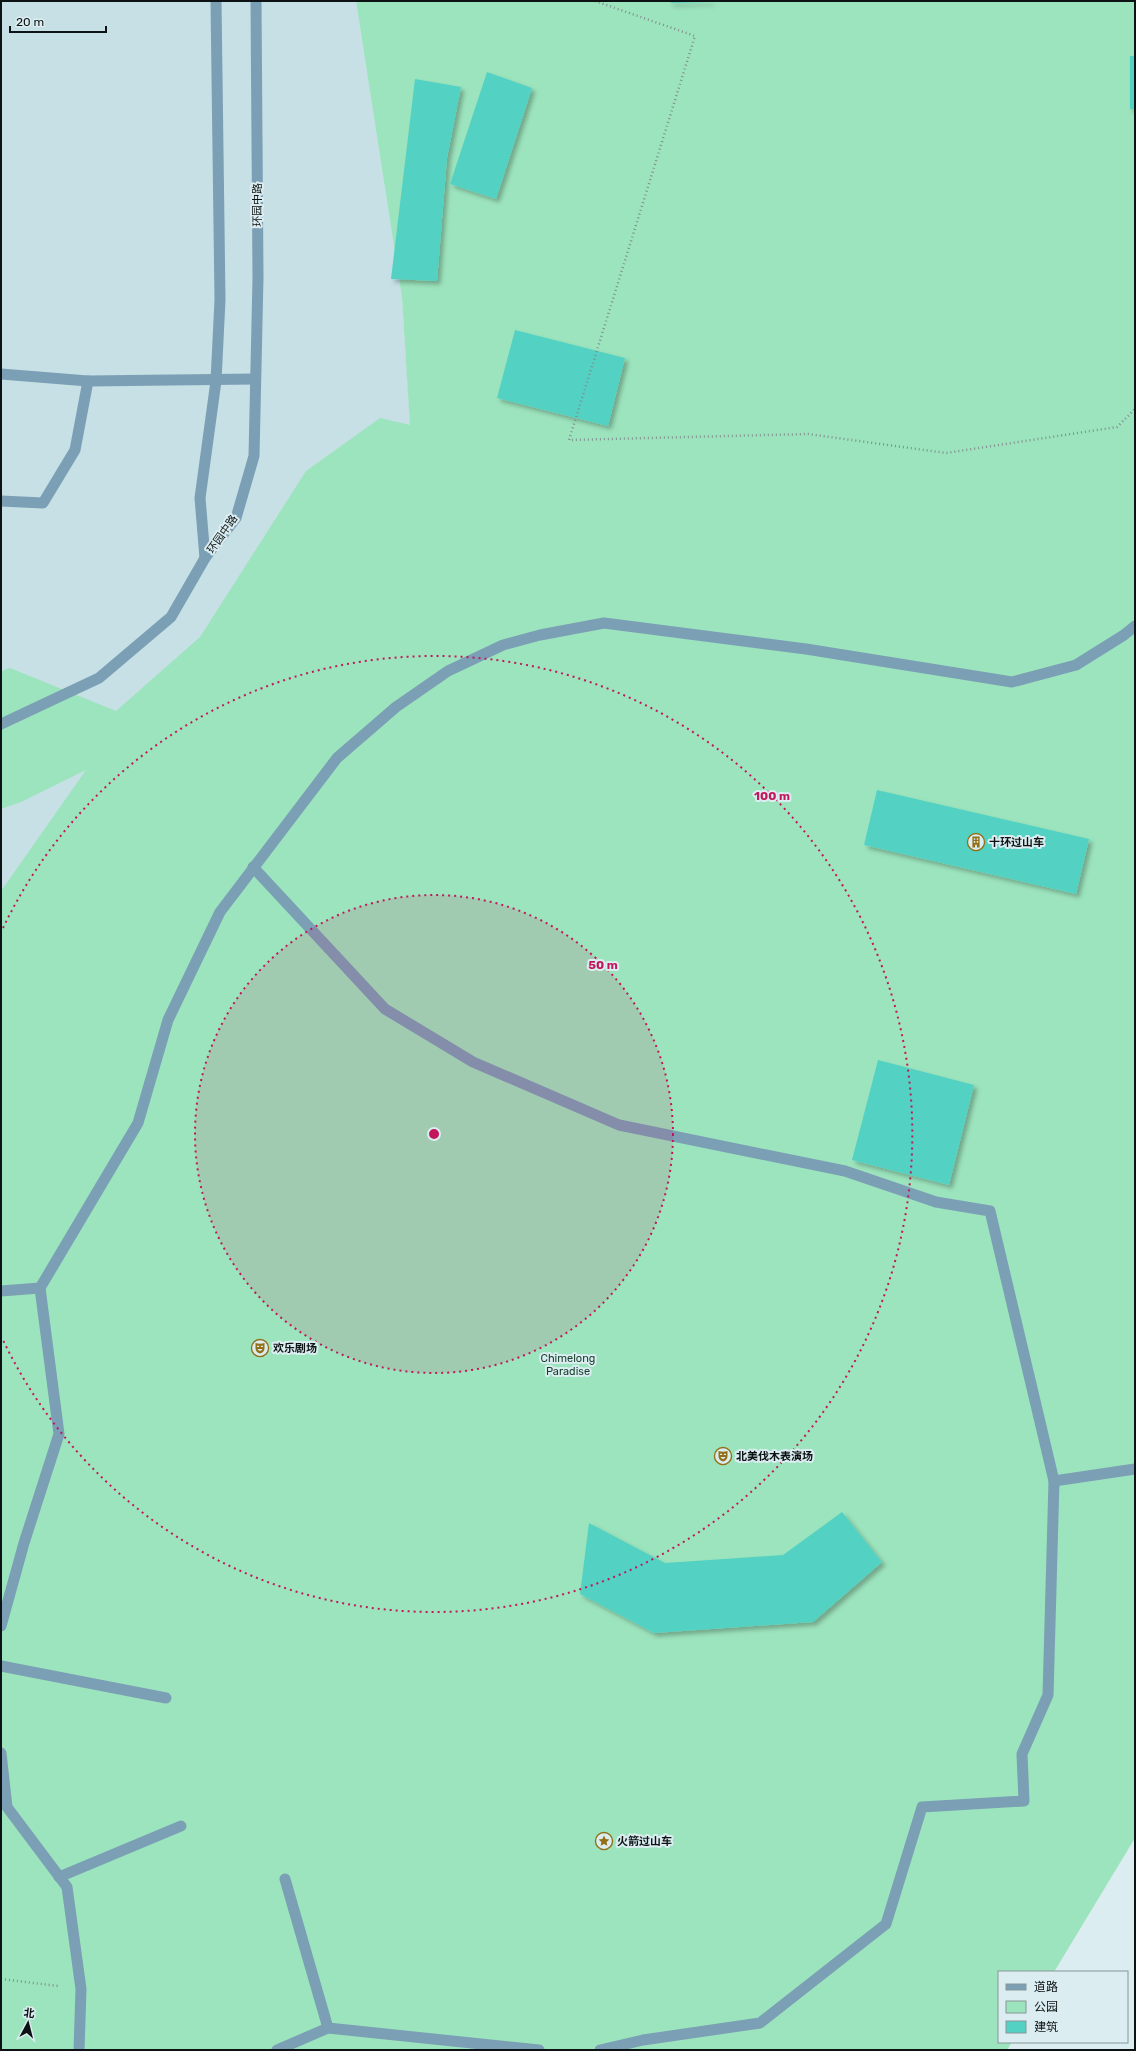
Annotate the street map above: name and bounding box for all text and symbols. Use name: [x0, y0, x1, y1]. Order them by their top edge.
scale bar: [10, 8, 106, 34]
text: 20 m: [16, 15, 44, 29]
street label: 环园中路: [251, 183, 264, 227]
street label: 环园中路: [204, 513, 240, 556]
text: 100 m: [754, 789, 790, 803]
building icon: 十环过山车: [966, 832, 986, 852]
place label: 十环过山车: [989, 836, 1044, 849]
text: 50 m: [588, 958, 618, 972]
centre of rings: [427, 1127, 441, 1141]
theatre icon: 欢乐剧场: [250, 1338, 270, 1358]
place label: 欢乐剧场: [273, 1342, 317, 1355]
park label: Chimelong Paradise: [541, 1352, 595, 1378]
theatre icon: 北美伐木表演场: [713, 1446, 733, 1466]
place label: 北美伐木表演场: [736, 1450, 813, 1463]
place icon: 火箭过山车: [594, 1831, 614, 1851]
place label: 火箭过山车: [617, 1835, 672, 1848]
legend: [998, 1971, 1128, 2043]
text: 道路: [1034, 1980, 1058, 1994]
text: 公园: [1034, 2000, 1058, 2014]
north arrow: [8, 2003, 48, 2043]
text: 北: [23, 2006, 35, 2021]
text: 建筑: [1034, 2020, 1058, 2034]

